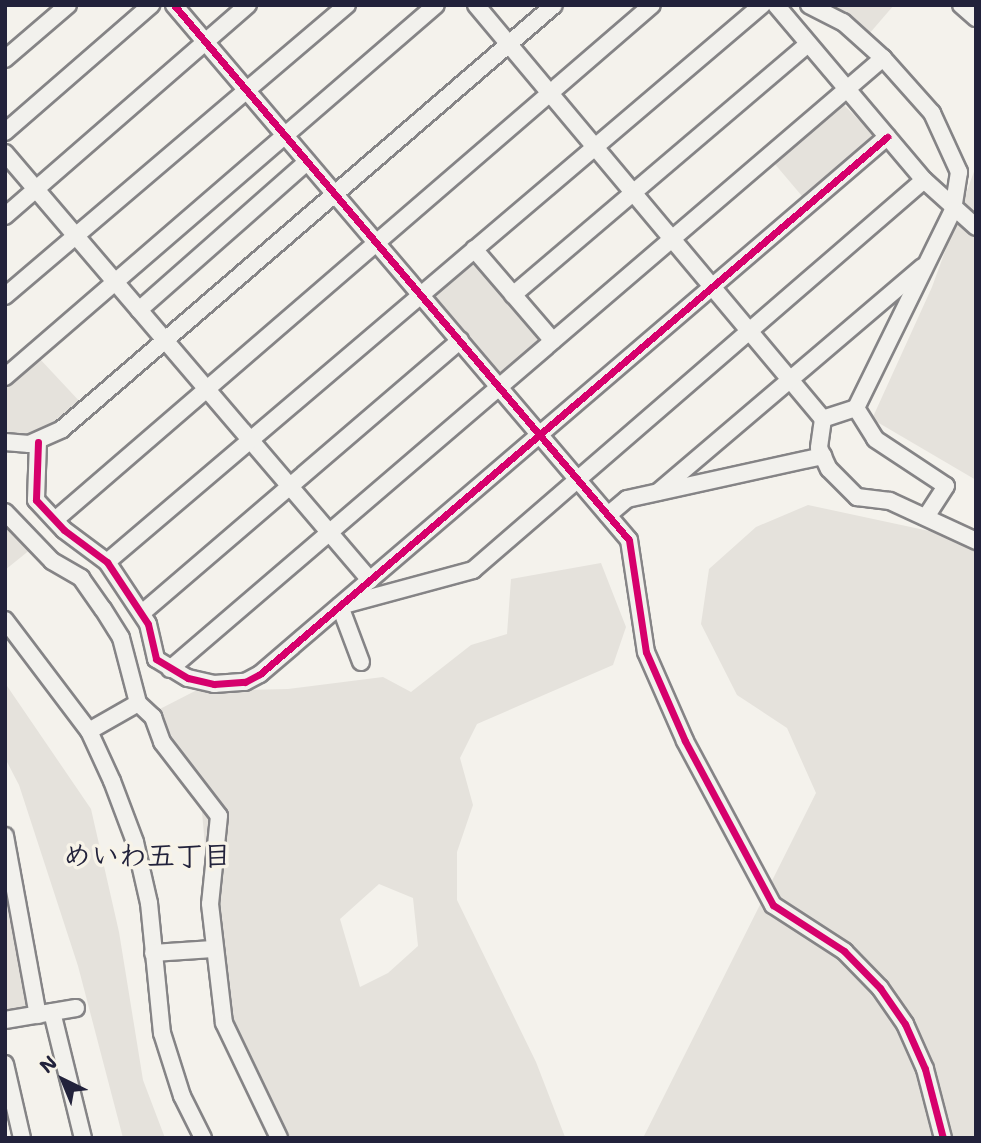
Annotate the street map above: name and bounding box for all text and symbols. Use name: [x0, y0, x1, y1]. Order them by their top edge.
district label: めいわ五丁目: [63, 838, 231, 872]
north arrow: [28, 1045, 98, 1115]
text: N: [34, 1050, 62, 1079]

